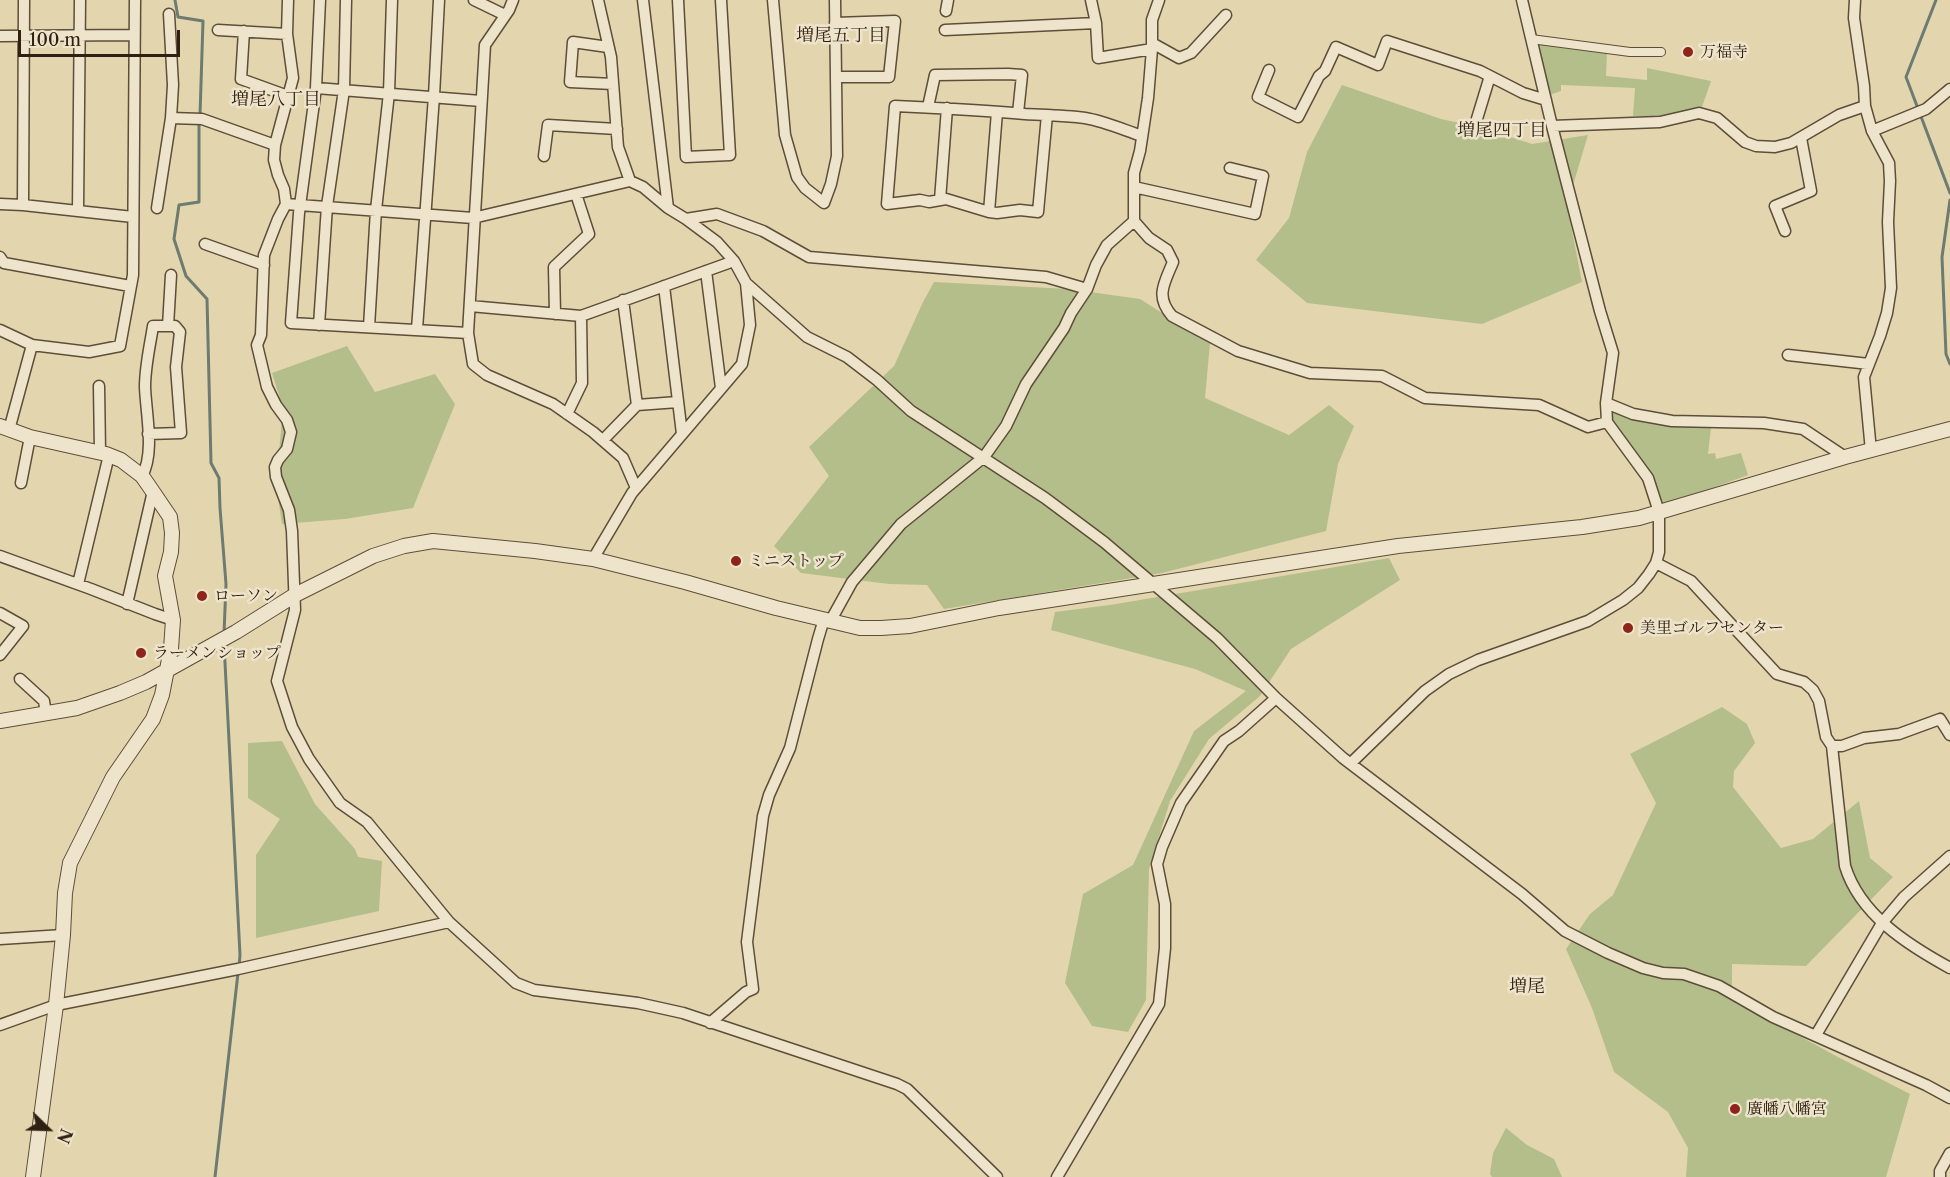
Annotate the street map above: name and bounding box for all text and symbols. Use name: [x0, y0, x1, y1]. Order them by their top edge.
scale bar: [21, 18, 183, 56]
district label: 増尾五丁目: [796, 25, 886, 47]
text: 100 m: [29, 29, 81, 51]
place label: 万福寺: [1700, 42, 1748, 62]
marker: 万福寺: [1681, 45, 1695, 59]
district label: 増尾八丁目: [231, 89, 321, 111]
district label: 増尾四丁目: [1457, 120, 1547, 142]
place label: ミニストップ: [748, 551, 844, 571]
marker: ミニストップ: [729, 554, 743, 568]
place label: ローソン: [214, 586, 278, 606]
marker: ローソン: [195, 589, 209, 603]
place label: 美里ゴルフセンター: [1640, 618, 1784, 638]
marker: 美里ゴルフセンター: [1621, 621, 1635, 635]
place label: ラーメンショップ: [153, 643, 281, 663]
marker: ラーメンショップ: [134, 646, 148, 660]
district label: 増尾: [1509, 976, 1545, 998]
north arrow: [18, 1099, 78, 1159]
place label: 廣幡八幡宮: [1747, 1099, 1827, 1119]
marker: 廣幡八幡宮: [1728, 1102, 1742, 1116]
text: N: [53, 1126, 76, 1146]

